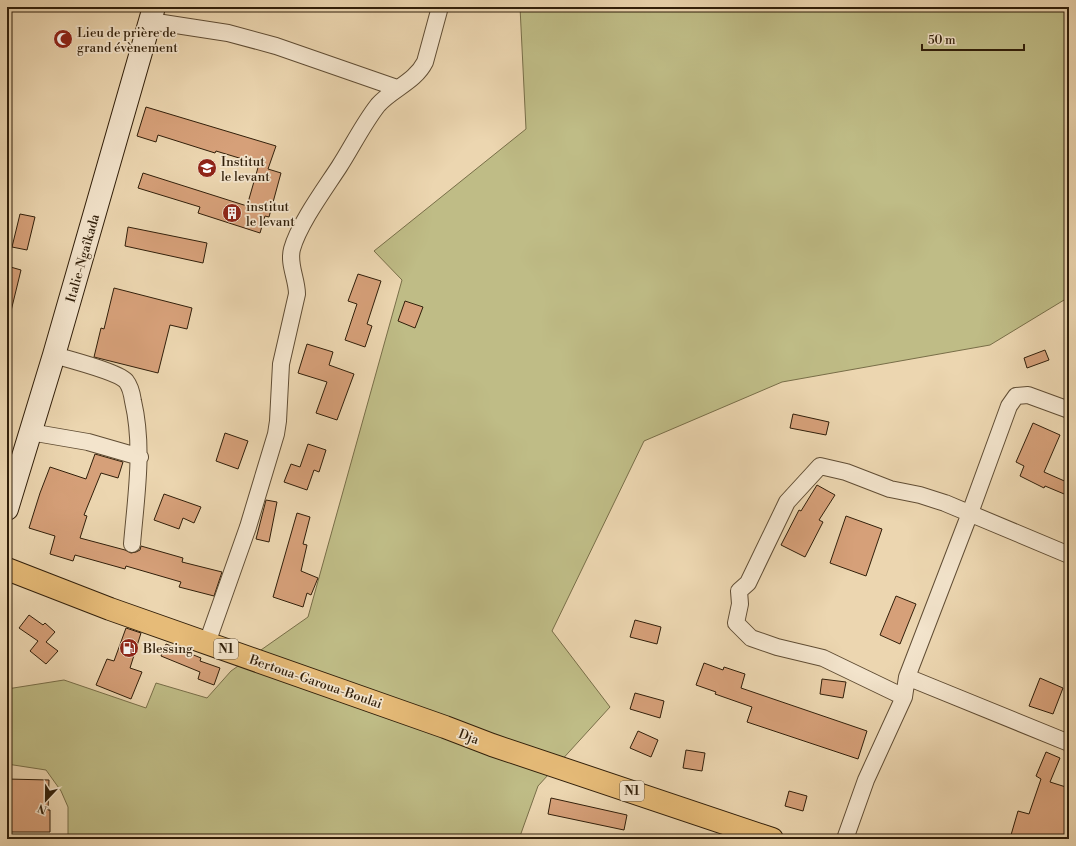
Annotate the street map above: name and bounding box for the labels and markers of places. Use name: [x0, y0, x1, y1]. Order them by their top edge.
place label: Lieu de prière de grand évènement: [77, 25, 178, 56]
mosque icon: Lieu de prière de grand évènement: [52, 28, 74, 50]
place label: Institut le levant: [221, 154, 270, 185]
school or university icon: Institut le levant: [196, 157, 218, 179]
place label: institut le levant: [246, 199, 295, 230]
building icon: institut le levant: [221, 202, 243, 224]
fuel station icon: Blessing: [118, 637, 140, 659]
place label: Blessing: [142, 641, 193, 657]

